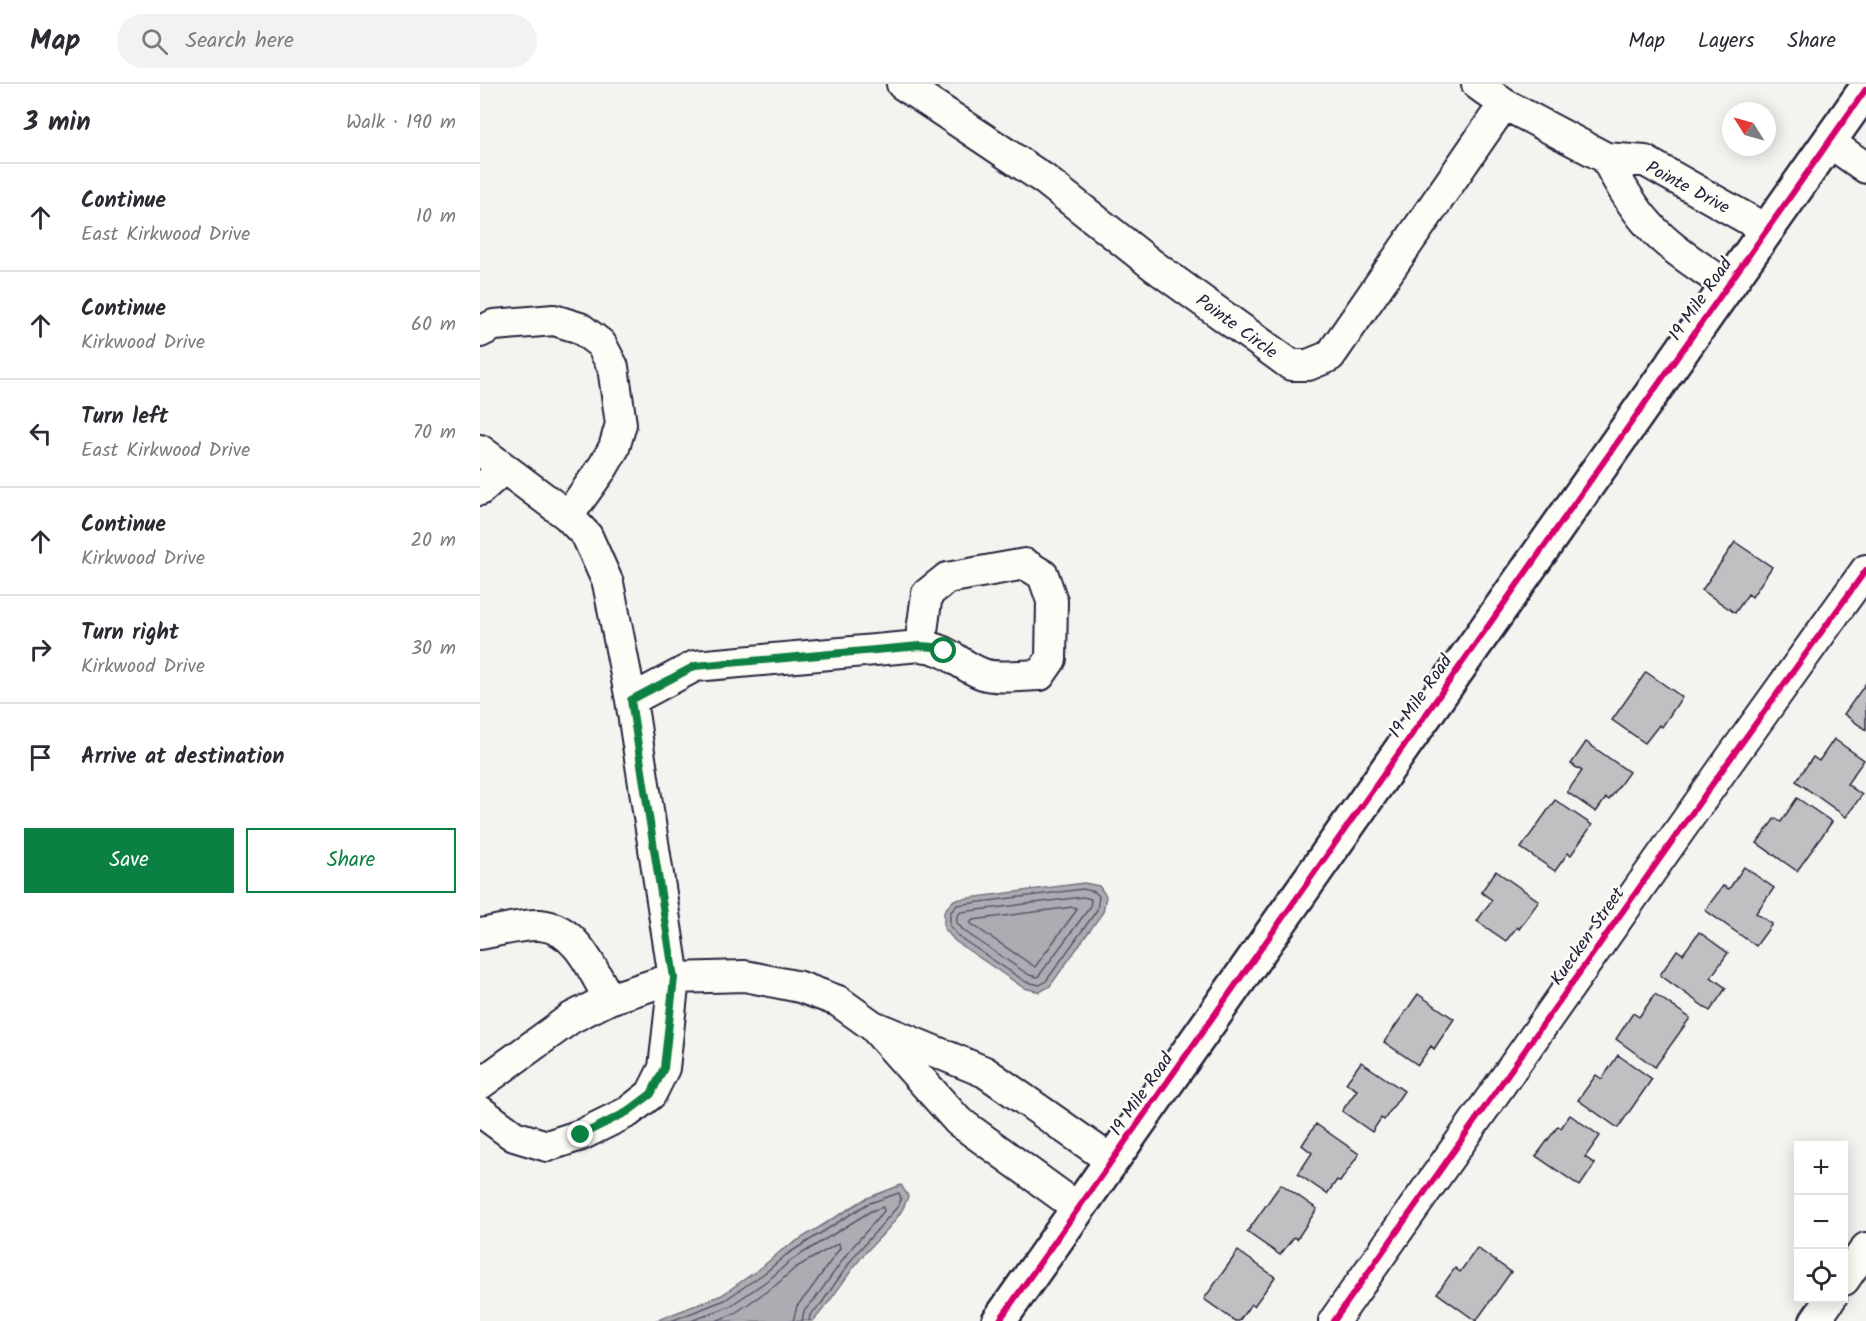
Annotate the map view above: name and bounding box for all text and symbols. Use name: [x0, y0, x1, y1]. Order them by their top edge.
search box: [117, 14, 537, 68]
text: Map: [30, 19, 81, 64]
text: Search here: [186, 24, 294, 59]
icon: search: [138, 25, 171, 58]
text: Map: [1628, 25, 1665, 58]
text: Layers: [1698, 25, 1754, 58]
text: Share: [1787, 25, 1836, 58]
text: 3 min: [24, 102, 91, 144]
north arrow: [1722, 102, 1776, 156]
text: Walk · 190 m: [346, 107, 456, 139]
street label: Pointe Drive: [1640, 154, 1735, 223]
text: Continue: [81, 184, 166, 219]
icon: ahead: [24, 201, 57, 234]
text: 10 m: [416, 201, 456, 233]
text: East Kirkwood Drive: [81, 219, 250, 251]
street label: 19 Mile Road: [1662, 251, 1741, 347]
street label: Pointe Circle: [1189, 287, 1283, 367]
text: Continue: [81, 292, 166, 327]
icon: ahead: [24, 309, 57, 342]
text: 60 m: [411, 309, 456, 341]
text: Kirkwood Drive: [81, 327, 205, 359]
text: Turn left: [81, 400, 168, 435]
icon: left: [24, 417, 57, 450]
text: 70 m: [413, 417, 456, 449]
text: East Kirkwood Drive: [81, 435, 250, 467]
text: Continue: [81, 508, 166, 543]
icon: ahead: [24, 525, 57, 558]
text: 20 m: [410, 525, 456, 557]
text: Kirkwood Drive: [81, 543, 205, 575]
text: Turn right: [81, 616, 179, 651]
icon: right: [24, 633, 57, 666]
text: 30 m: [411, 633, 456, 665]
route start: [930, 637, 956, 663]
street label: 19 Mile Road: [1382, 648, 1461, 744]
text: Kirkwood Drive: [81, 651, 205, 683]
text: Arrive at destination: [81, 740, 284, 775]
icon: arrive: [24, 741, 57, 774]
button: Save: [24, 828, 234, 893]
button: Share: [246, 828, 456, 893]
street label: Kuecken Street: [1544, 881, 1634, 992]
street label: 19 Mile Road: [1103, 1046, 1182, 1142]
route end: [567, 1121, 593, 1147]
map controls: [1794, 1141, 1848, 1303]
button: +: [1794, 1141, 1848, 1195]
button: −: [1794, 1195, 1848, 1249]
button: locate: [1794, 1249, 1848, 1303]

